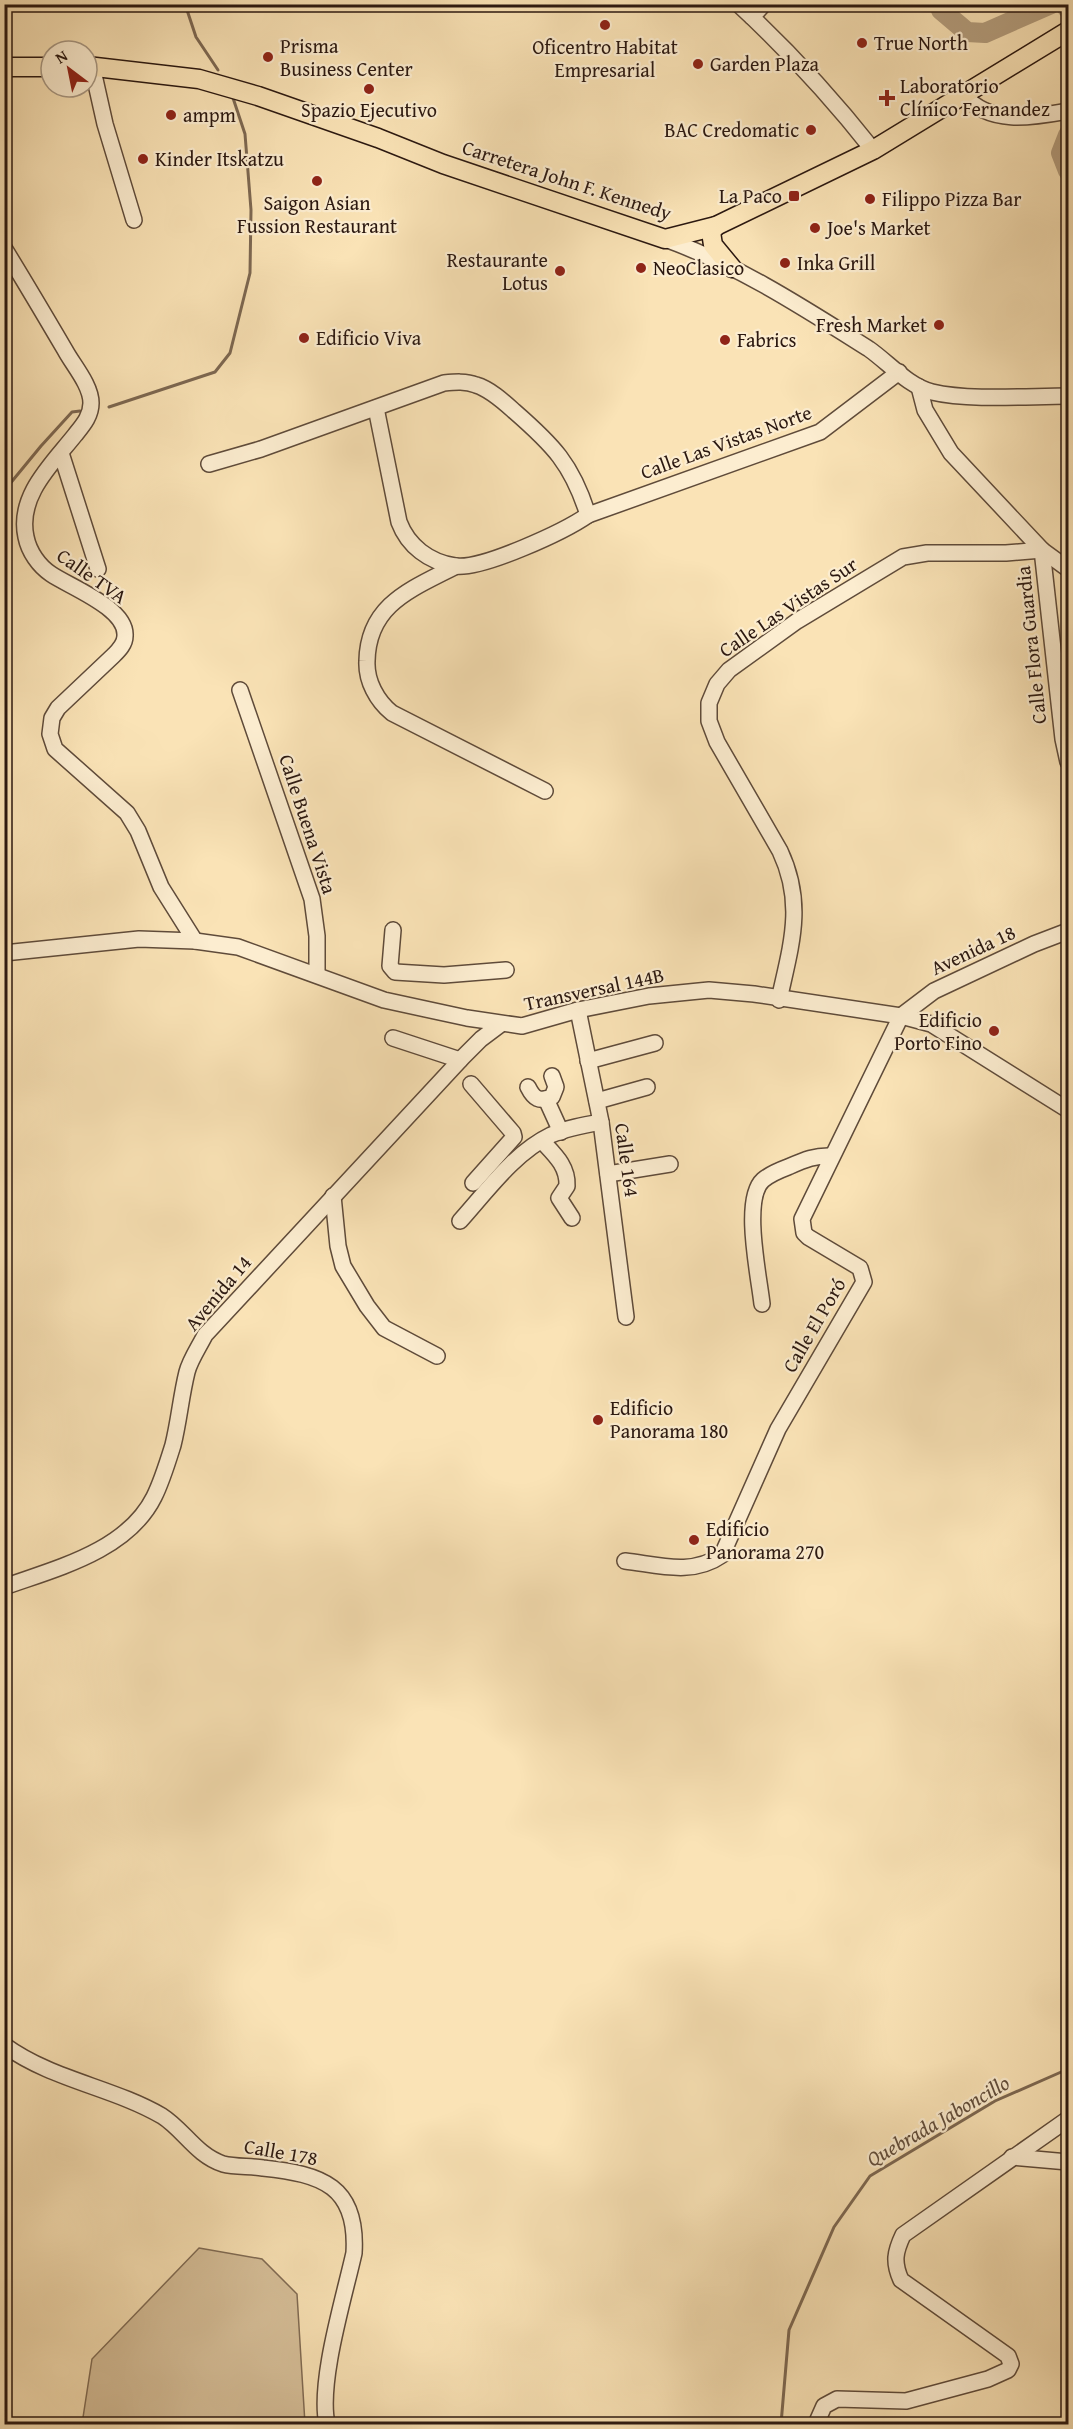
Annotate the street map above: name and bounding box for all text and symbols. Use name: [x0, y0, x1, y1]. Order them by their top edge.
marker: Oficentro Habitat Empresarial: [598, 18, 612, 32]
place label: True North: [874, 28, 968, 57]
place label: Prisma Business Center: [280, 31, 413, 83]
place label: Oficentro Habitat Empresarial: [532, 32, 678, 84]
marker: True North: [855, 36, 869, 50]
north arrow: [39, 39, 99, 99]
text: N: [50, 43, 72, 69]
place label: Garden Plaza: [710, 49, 820, 78]
marker: Prisma Business Center: [261, 50, 275, 64]
marker: Garden Plaza: [691, 57, 705, 71]
place label: Laboratorio Clínico Fernandez: [900, 71, 1050, 123]
marker: Spazio Ejecutivo: [362, 82, 376, 96]
marker: Laboratorio Clínico Fernandez: [878, 89, 896, 107]
place label: Spazio Ejecutivo: [301, 95, 437, 124]
place label: ampm: [183, 100, 237, 129]
marker: ampm: [164, 108, 178, 122]
place label: BAC Credomatic: [664, 115, 799, 144]
marker: BAC Credomatic: [804, 123, 818, 137]
street label: Carretera John F. Kennedy: [459, 132, 676, 227]
place label: Kinder Itskatzu: [155, 144, 284, 173]
marker: Kinder Itskatzu: [136, 152, 150, 166]
marker: Saigon Asian Fussion Restaurant: [310, 174, 324, 188]
place label: La Paco: [719, 181, 782, 210]
place label: Filippo Pizza Bar: [882, 184, 1022, 213]
place label: Saigon Asian Fussion Restaurant: [237, 188, 397, 240]
marker: La Paco: [787, 189, 801, 203]
marker: Filippo Pizza Bar: [863, 192, 877, 206]
place label: Joe's Market: [824, 213, 931, 242]
marker: Joe's Market: [808, 221, 822, 235]
place label: Restaurante Lotus: [447, 245, 548, 297]
place label: Inka Grill: [797, 248, 876, 277]
place label: NeoClasico: [653, 253, 744, 282]
marker: Inka Grill: [778, 256, 792, 270]
marker: NeoClasico: [634, 261, 648, 275]
marker: Restaurante Lotus: [553, 264, 567, 278]
place label: Fresh Market: [816, 310, 927, 339]
marker: Fresh Market: [932, 318, 946, 332]
place label: Edificio Viva: [316, 323, 422, 352]
place label: Fabrics: [737, 325, 797, 354]
marker: Edificio Viva: [297, 331, 311, 345]
marker: Fabrics: [718, 333, 732, 347]
street label: Calle Las Vistas Norte: [636, 397, 816, 486]
street label: Calle TVA: [51, 541, 133, 610]
street label: Calle Las Vistas Sur: [713, 549, 863, 664]
street label: Calle Flora Guardia: [1008, 564, 1053, 725]
street label: Calle Buena Vista: [272, 750, 345, 898]
street label: Avenida 18: [926, 917, 1020, 982]
street label: Transversal 144B: [521, 959, 667, 1018]
place label: Edificio Porto Fino: [894, 1005, 982, 1057]
marker: Edificio Porto Fino: [987, 1024, 1001, 1038]
street label: Calle 164: [608, 1121, 647, 1199]
street label: Avenida 14: [177, 1249, 258, 1337]
street label: Calle El Poró: [775, 1272, 852, 1377]
place label: Edificio Panorama 180: [610, 1393, 728, 1445]
marker: Edificio Panorama 180: [591, 1413, 605, 1427]
place label: Edificio Panorama 270: [706, 1514, 824, 1566]
marker: Edificio Panorama 270: [687, 1533, 701, 1547]
water label: Quebrada Jaboncillo: [860, 2067, 1015, 2174]
street label: Calle 178: [242, 2131, 320, 2172]

